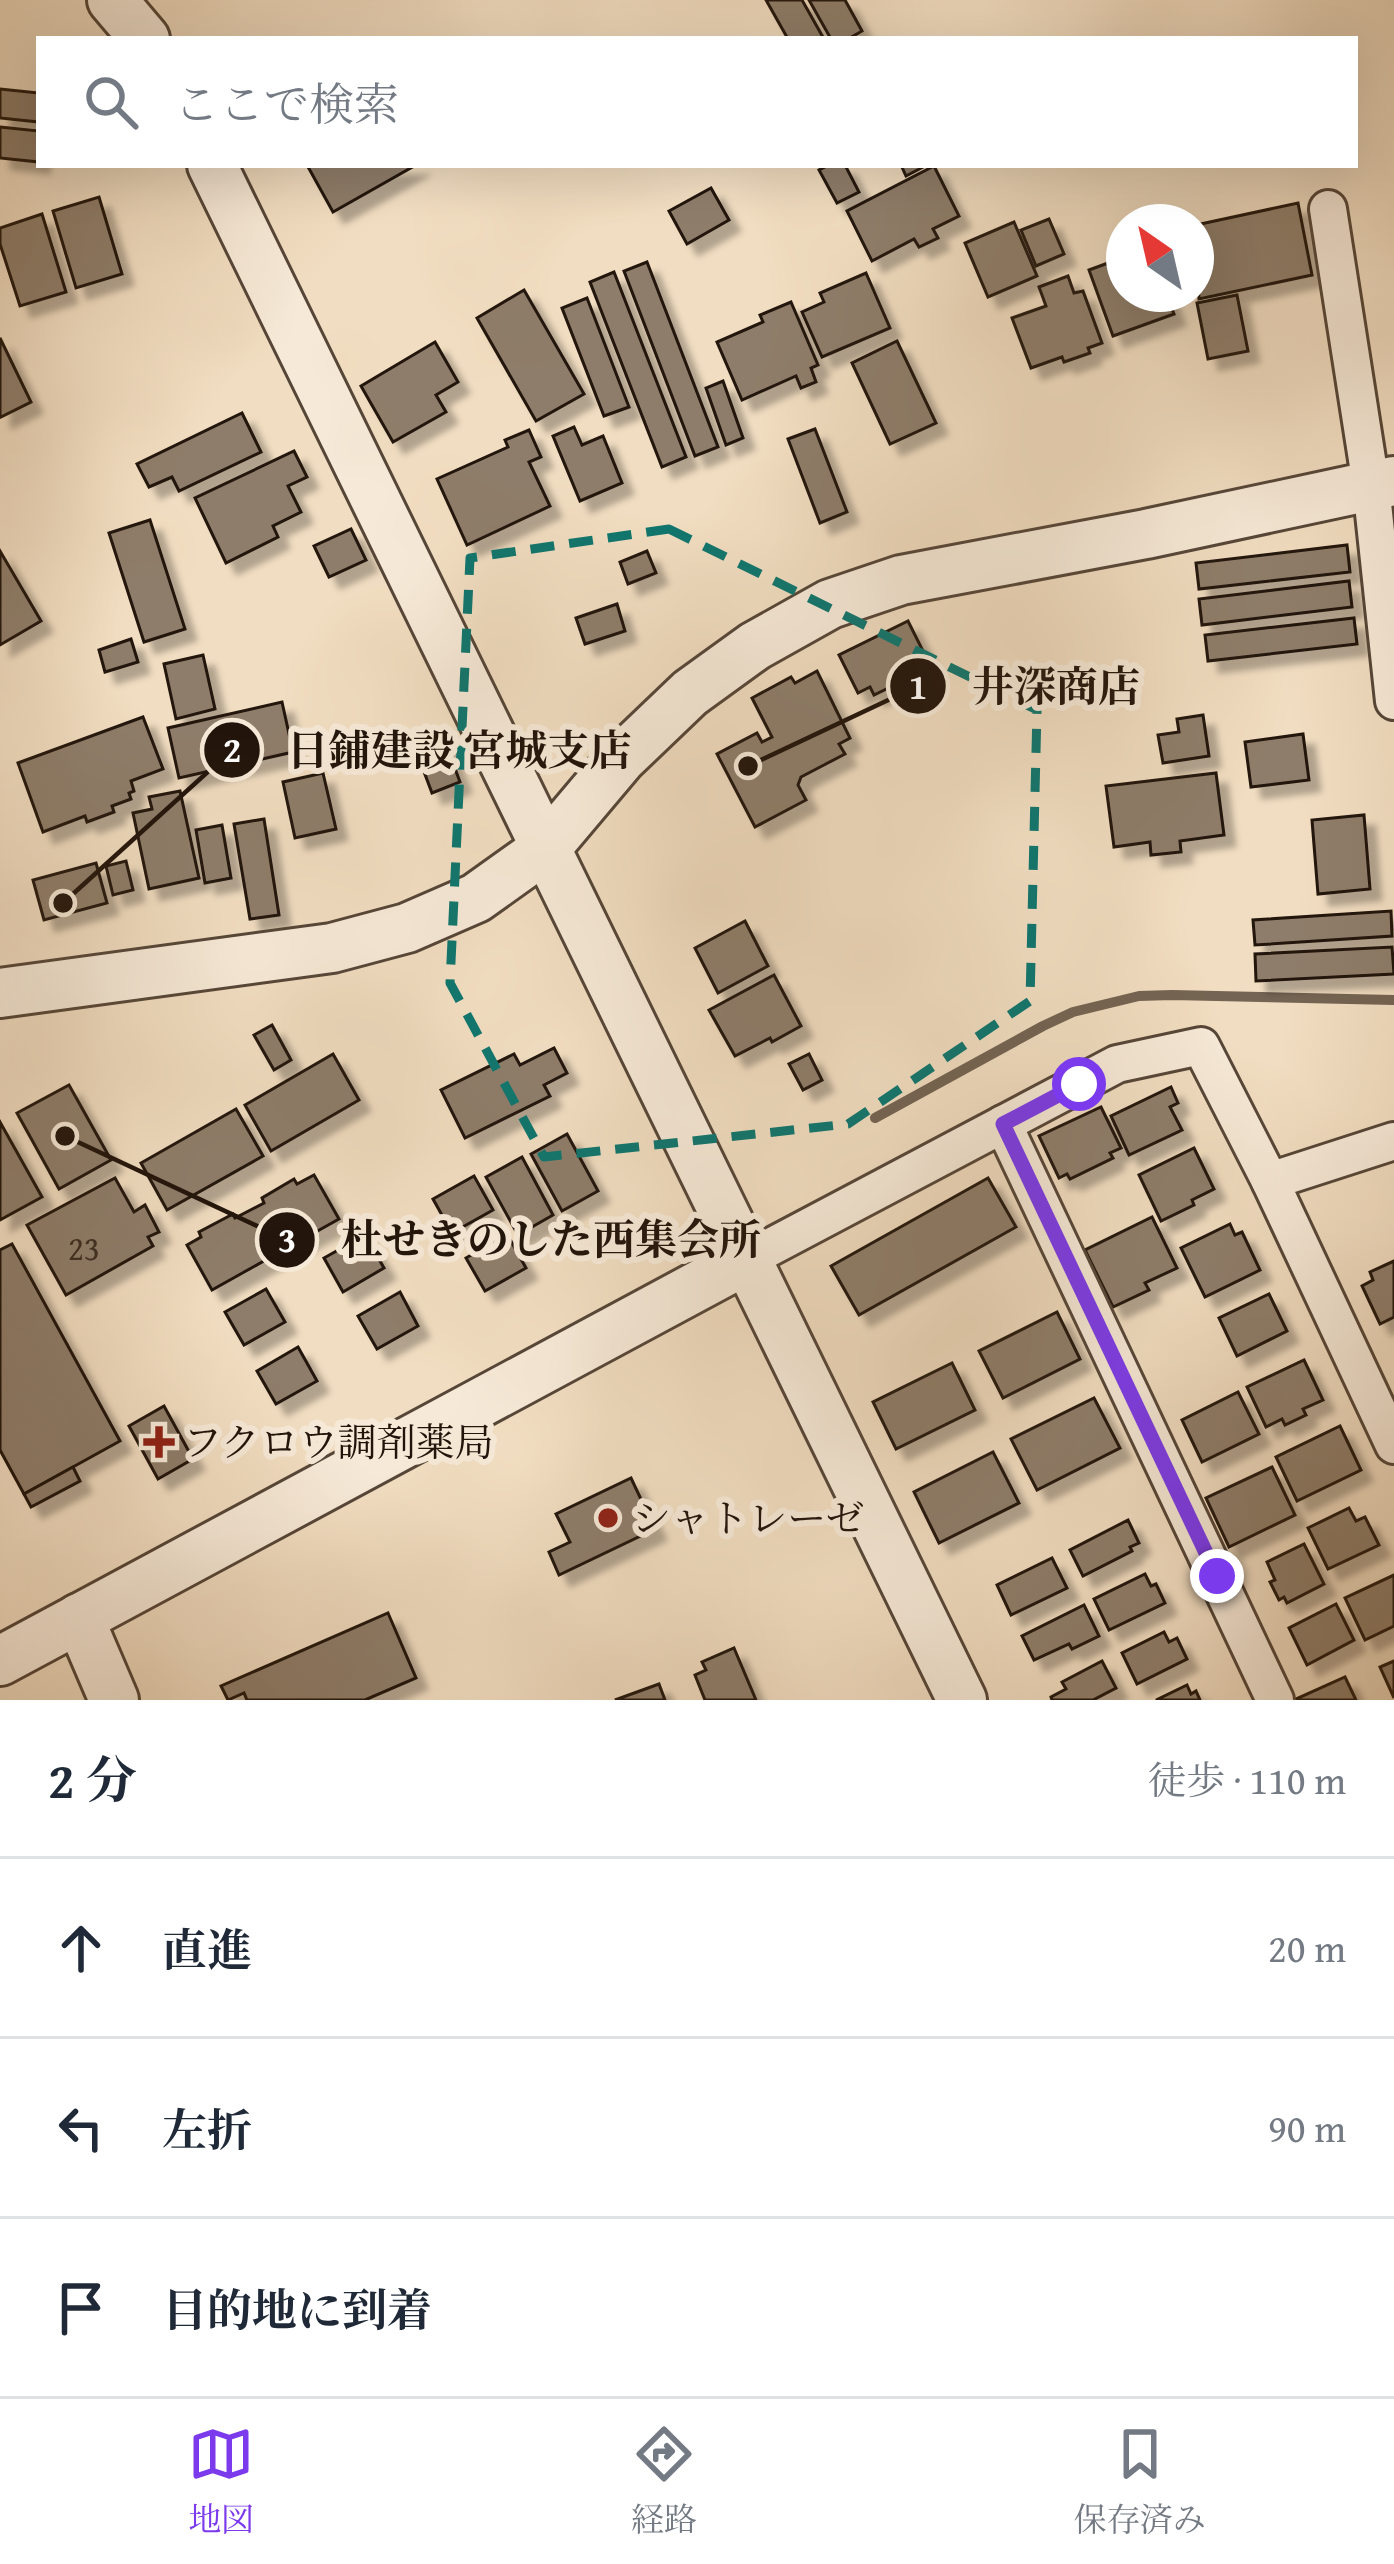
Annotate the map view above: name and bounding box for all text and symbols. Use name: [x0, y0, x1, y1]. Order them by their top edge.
search box: [36, 36, 1358, 168]
icon: search: [78, 69, 144, 135]
text: ここで検索: [174, 71, 399, 136]
north arrow: [1106, 204, 1214, 312]
callout: 井深商店: [888, 647, 1164, 725]
text: 井深商店: [972, 655, 1140, 716]
text: 1: [909, 659, 927, 712]
callout: 日鋪建設 宮城支店: [202, 711, 655, 789]
text: 日鋪建設 宮城支店: [286, 719, 632, 780]
text: 2: [223, 722, 241, 775]
route start: [1052, 1057, 1106, 1111]
callout: 杜せきのした西集会所: [257, 1201, 785, 1279]
text: 杜せきのした西集会所: [341, 1208, 761, 1269]
text: 3: [278, 1212, 296, 1265]
house number: 23: [68, 1224, 100, 1272]
place label: フクロウ調剤薬局: [183, 1413, 494, 1470]
marker: フクロウ調剤薬局: [146, 1429, 172, 1455]
place label: シャトレーゼ: [632, 1489, 864, 1546]
marker: シャトレーゼ: [595, 1505, 621, 1531]
route end: [1190, 1549, 1244, 1603]
text: 2 分: [48, 1742, 137, 1817]
text: 徒歩 · 110 m: [1148, 1751, 1346, 1808]
icon: ahead: [48, 1915, 114, 1981]
text: 直進: [162, 1917, 252, 1982]
text: 20 m: [1268, 1919, 1346, 1976]
icon: left: [48, 2095, 114, 2161]
text: 左折: [162, 2097, 252, 2162]
text: 90 m: [1268, 2099, 1346, 2156]
icon: arrive: [48, 2275, 114, 2341]
text: 目的地に到着: [162, 2277, 432, 2342]
tab: 地図: [188, 2421, 254, 2543]
tab: 経路: [631, 2421, 697, 2543]
tab: 保存済み: [1074, 2421, 1206, 2543]

